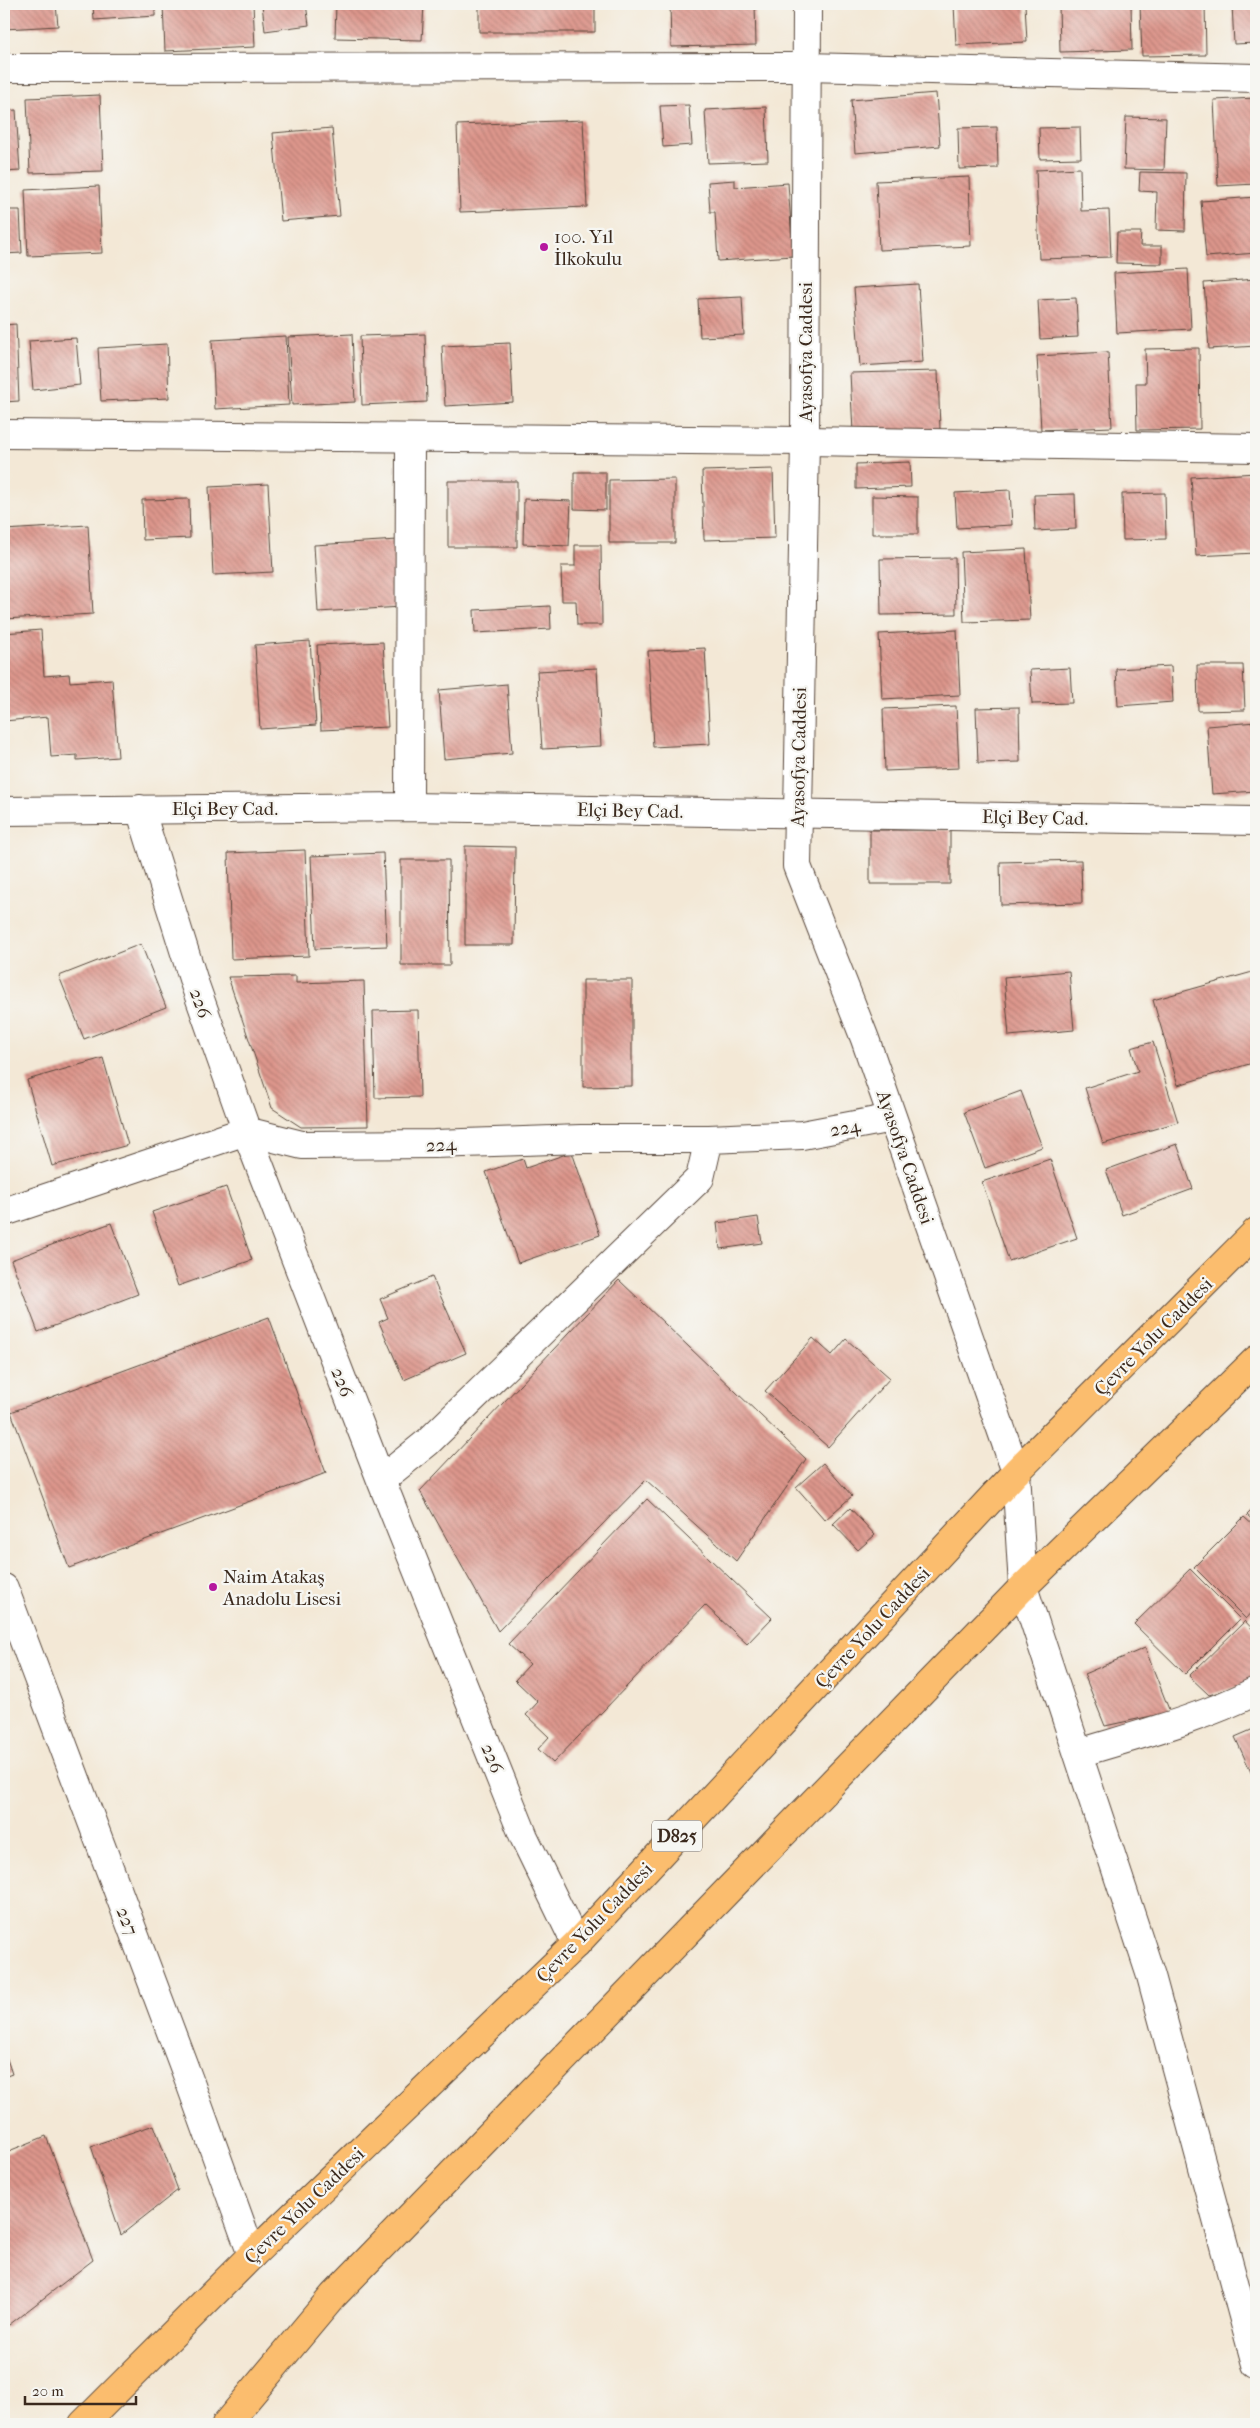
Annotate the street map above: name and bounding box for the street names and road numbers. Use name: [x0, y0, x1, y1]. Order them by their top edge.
street label: Ayasofya Caddesi: [795, 282, 817, 423]
street label: Ayasofya Caddesi: [787, 686, 811, 828]
street label: Elçi Bey Cad.: [172, 798, 278, 820]
street label: Elçi Bey Cad.: [577, 799, 683, 823]
street label: Elçi Bey Cad.: [982, 806, 1088, 830]
street label: 226: [185, 986, 216, 1022]
street label: Ayasofya Caddesi: [872, 1087, 938, 1227]
street label: 224: [828, 1114, 863, 1141]
street label: 224: [425, 1133, 458, 1157]
street label: Çevre Yolu Caddesi: [1090, 1273, 1218, 1401]
street label: 226: [326, 1364, 358, 1401]
street label: Çevre Yolu Caddesi: [811, 1562, 936, 1694]
street label: 226: [476, 1740, 508, 1777]
road number: D825: [652, 1820, 702, 1852]
street label: Çevre Yolu Caddesi: [532, 1858, 658, 1988]
street label: 227: [112, 1904, 142, 1939]
street label: Çevre Yolu Caddesi: [240, 2143, 370, 2269]

